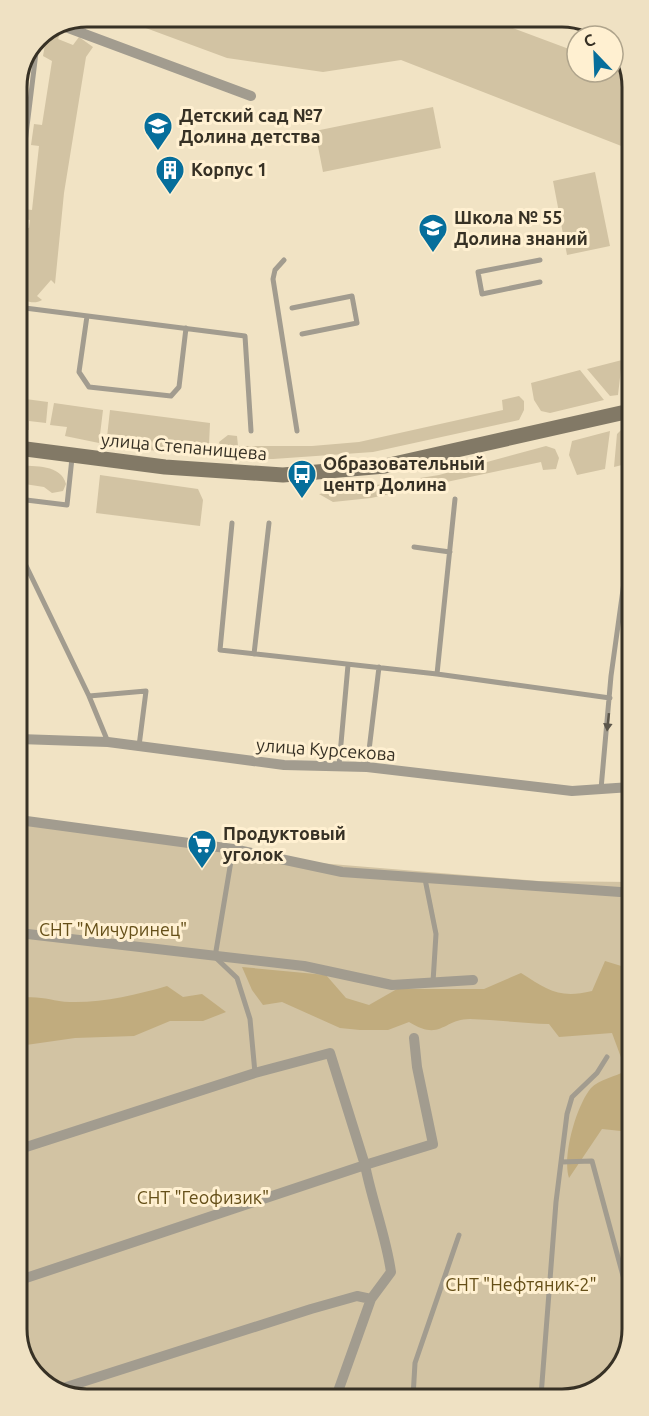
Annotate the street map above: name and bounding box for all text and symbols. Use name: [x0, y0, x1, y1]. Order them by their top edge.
north arrow: [565, 24, 625, 84]
text: С: [581, 30, 597, 50]
place label: Детский сад №7 Долина детства: [179, 105, 323, 146]
school or university icon: Детский сад №7 Долина детства: [142, 110, 174, 152]
building icon: Корпус 1: [154, 154, 186, 196]
place label: Корпус 1: [191, 159, 267, 179]
place label: Школа № 55 Долина знаний: [454, 207, 588, 248]
school or university icon: Школа № 55 Долина знаний: [417, 212, 449, 254]
street label: улица Степанищева: [100, 429, 268, 463]
place label: Образовательный центр Долина: [323, 453, 485, 494]
bus stop icon: Образовательный центр Долина: [286, 458, 318, 500]
one-way arrow: [603, 713, 613, 732]
street label: улица Курсекова: [256, 734, 397, 764]
place label: Продуктовый уголок: [223, 823, 346, 864]
supermarket icon: Продуктовый уголок: [186, 828, 218, 870]
park label: СНТ "Мичуринец": [39, 919, 187, 939]
park label: СНТ "Геофизик": [137, 1187, 269, 1207]
park label: СНТ "Нефтяник-2": [445, 1274, 597, 1294]

